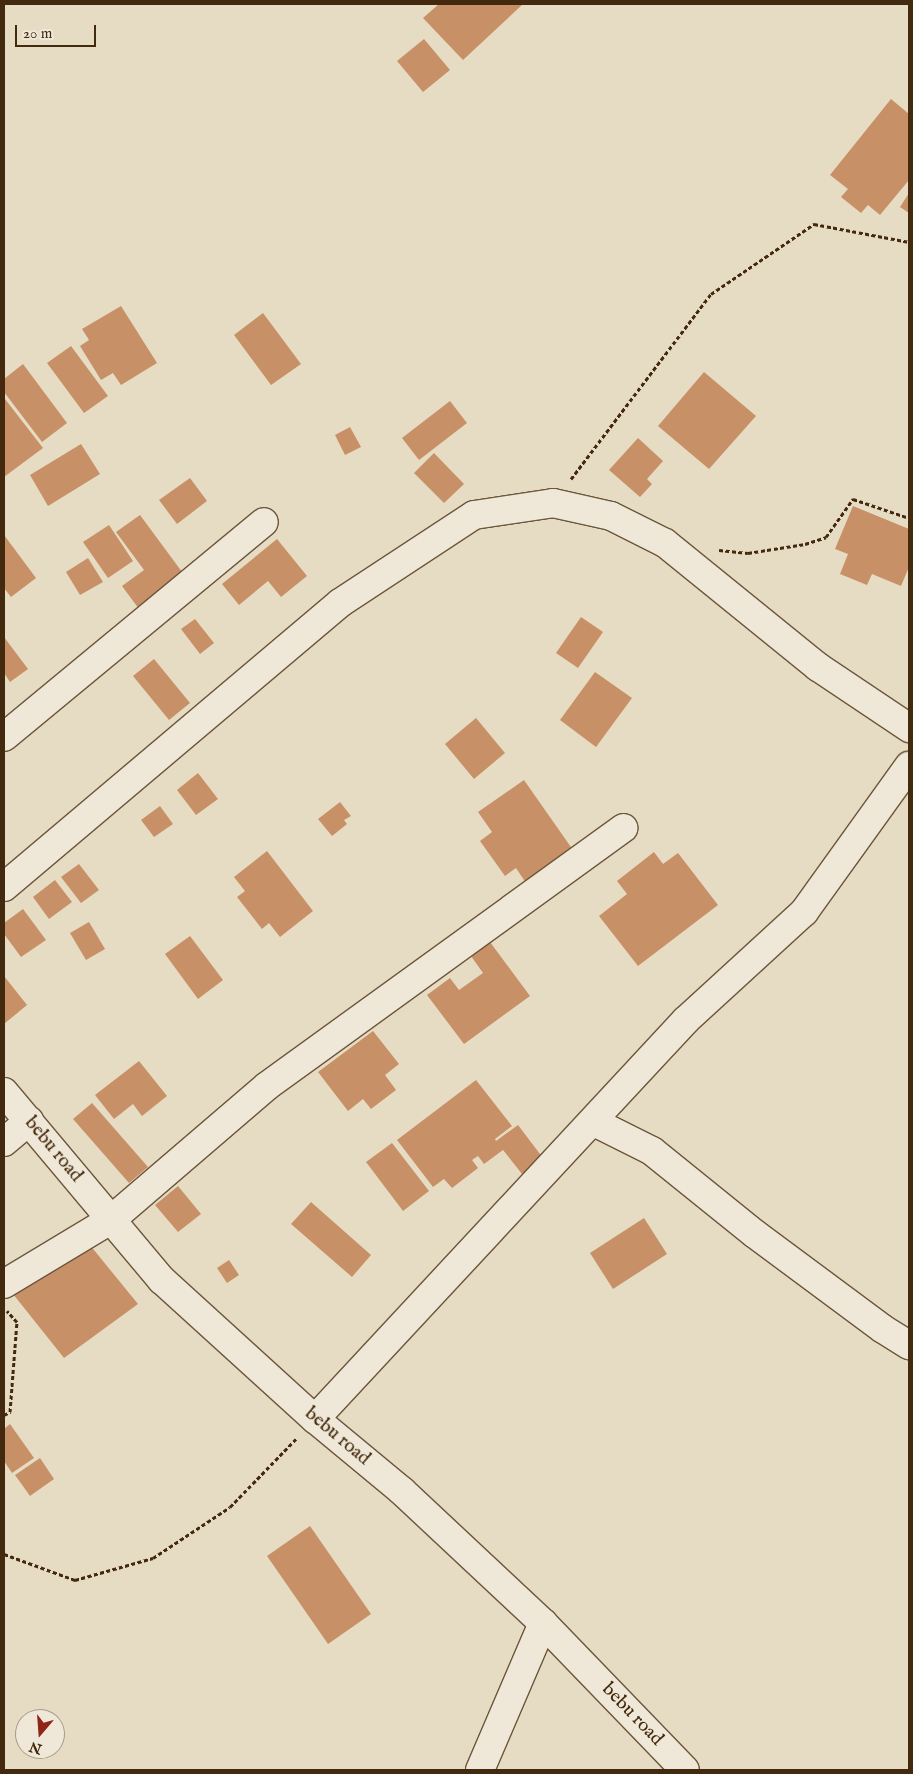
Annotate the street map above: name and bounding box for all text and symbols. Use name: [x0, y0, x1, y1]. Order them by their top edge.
scale bar: [18, 15, 99, 47]
text: 20 m: [23, 24, 52, 43]
street label: bebu road: [19, 1113, 87, 1187]
street label: bebu road: [300, 1403, 374, 1471]
street label: bebu road: [597, 1679, 667, 1751]
north arrow: [15, 1709, 65, 1759]
text: N: [27, 1737, 44, 1758]

